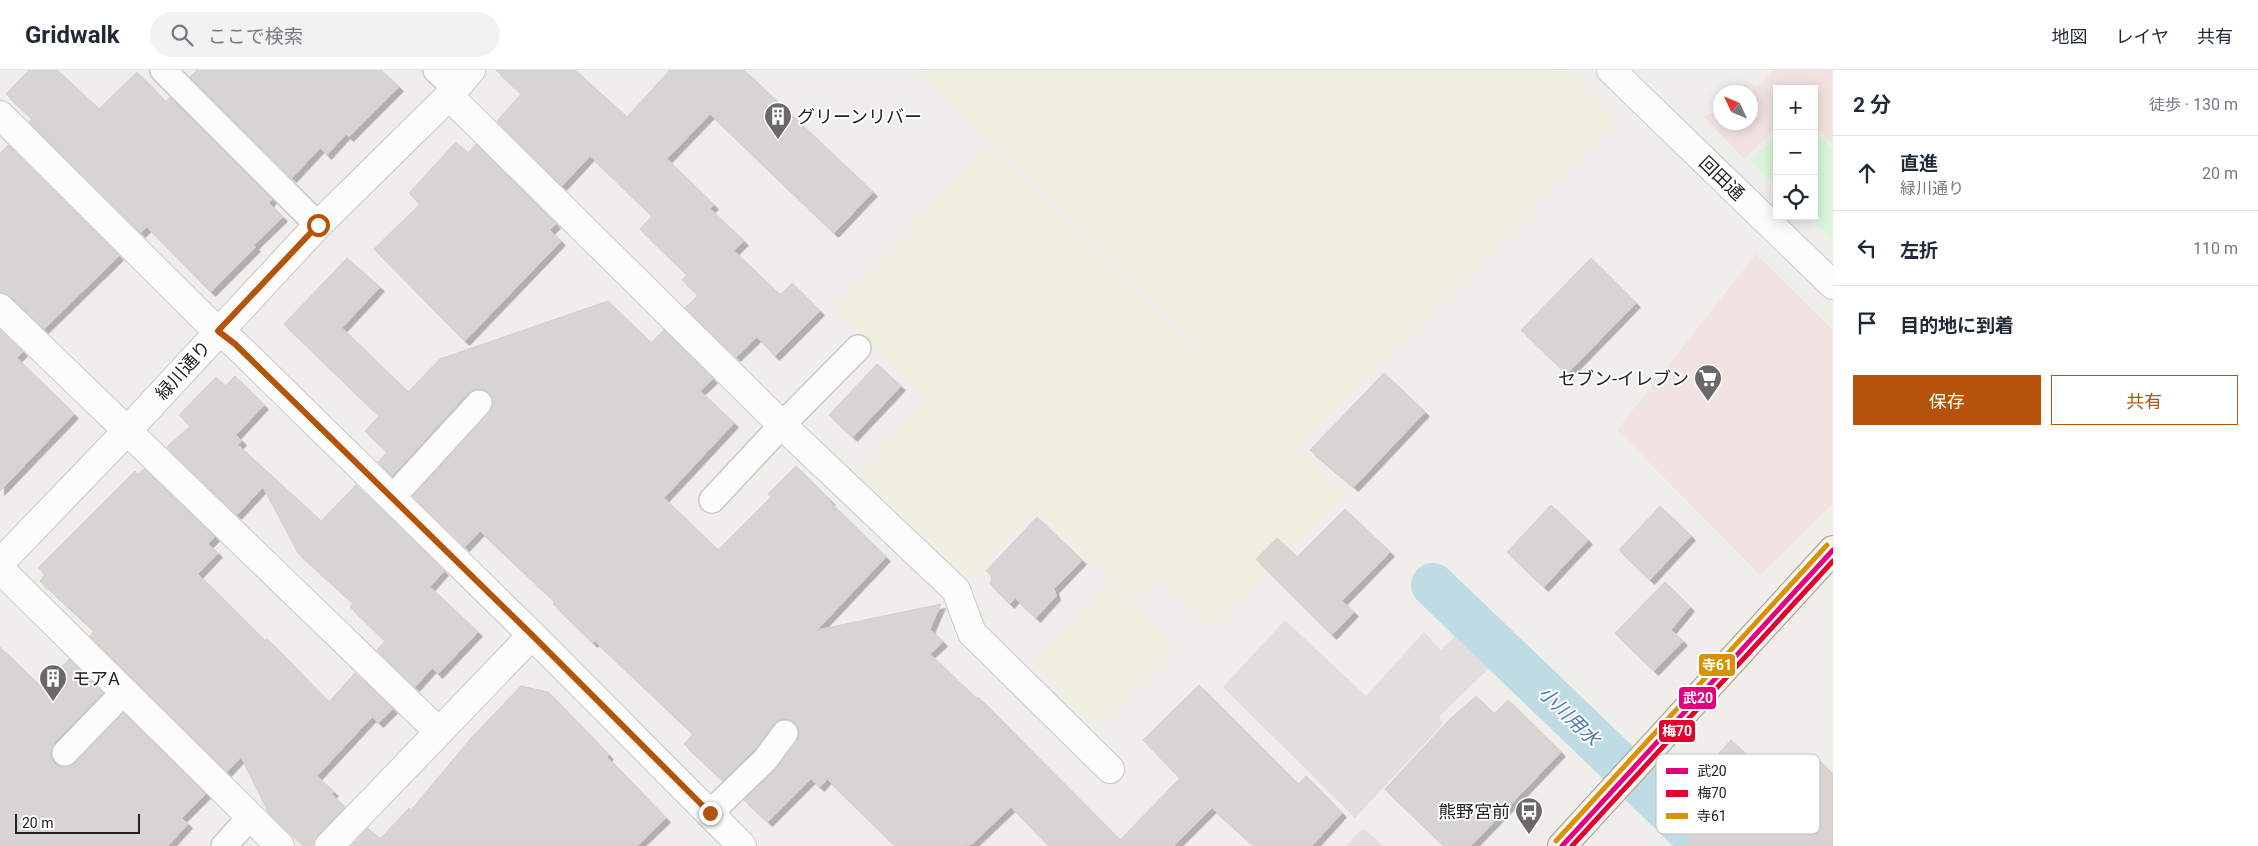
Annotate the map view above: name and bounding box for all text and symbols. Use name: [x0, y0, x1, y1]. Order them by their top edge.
search box: [150, 12, 500, 57]
text: Gridwalk: [25, 21, 120, 49]
icon: search: [168, 21, 196, 49]
text: ここで検索: [208, 25, 303, 48]
text: 地図: [2052, 26, 2088, 47]
text: レイヤ: [2116, 26, 2169, 47]
text: 共有: [2197, 26, 2233, 47]
north arrow: [1713, 85, 1758, 130]
map controls: [1773, 85, 1818, 220]
button: +: [1773, 85, 1818, 130]
text: 2 分: [1853, 93, 1891, 117]
text: 徒歩 · 130 m: [2149, 95, 2238, 114]
building icon: グリーンリバー: [763, 101, 793, 140]
place label: グリーンリバー: [797, 106, 922, 127]
button: −: [1773, 130, 1818, 175]
street label: 回田通: [1695, 152, 1749, 204]
text: 直進: [1900, 152, 1938, 175]
icon: ahead: [1853, 159, 1881, 187]
text: 20 m: [2202, 164, 2238, 183]
button: locate: [1773, 175, 1818, 220]
text: 緑川通り: [1900, 179, 1964, 198]
route start: [307, 214, 330, 237]
icon: left: [1853, 234, 1881, 262]
text: 左折: [1900, 239, 1938, 262]
text: 110 m: [2193, 239, 2238, 258]
icon: arrive: [1853, 309, 1881, 337]
text: 目的地に到着: [1900, 314, 2014, 337]
street label: 緑川通り: [151, 336, 215, 404]
supermarket icon: セブン-イレブン: [1693, 363, 1723, 402]
place label: セブン-イレブン: [1558, 368, 1689, 389]
button: 保存: [1853, 375, 2041, 425]
button: 共有: [2051, 375, 2238, 425]
line badge: 寺61: [1698, 653, 1736, 677]
text: 寺61: [1702, 657, 1732, 673]
building icon: モアA: [38, 663, 68, 702]
place label: モアA: [72, 668, 120, 689]
water label: 小川用水: [1534, 681, 1606, 752]
line badge: 武20: [1678, 686, 1717, 710]
text: 武20: [1683, 690, 1713, 706]
line badge: 梅70: [1658, 719, 1696, 743]
text: 梅70: [1662, 723, 1692, 739]
legend: [1656, 754, 1820, 834]
text: 武20: [1697, 763, 1727, 779]
text: 梅70: [1697, 785, 1727, 801]
bus stop icon: 熊野宮前: [1514, 796, 1544, 835]
place label: 熊野宮前: [1438, 801, 1510, 822]
route end: [699, 802, 722, 825]
text: 寺61: [1697, 808, 1727, 824]
scale bar: [15, 811, 140, 834]
text: 20 m: [22, 815, 54, 831]

